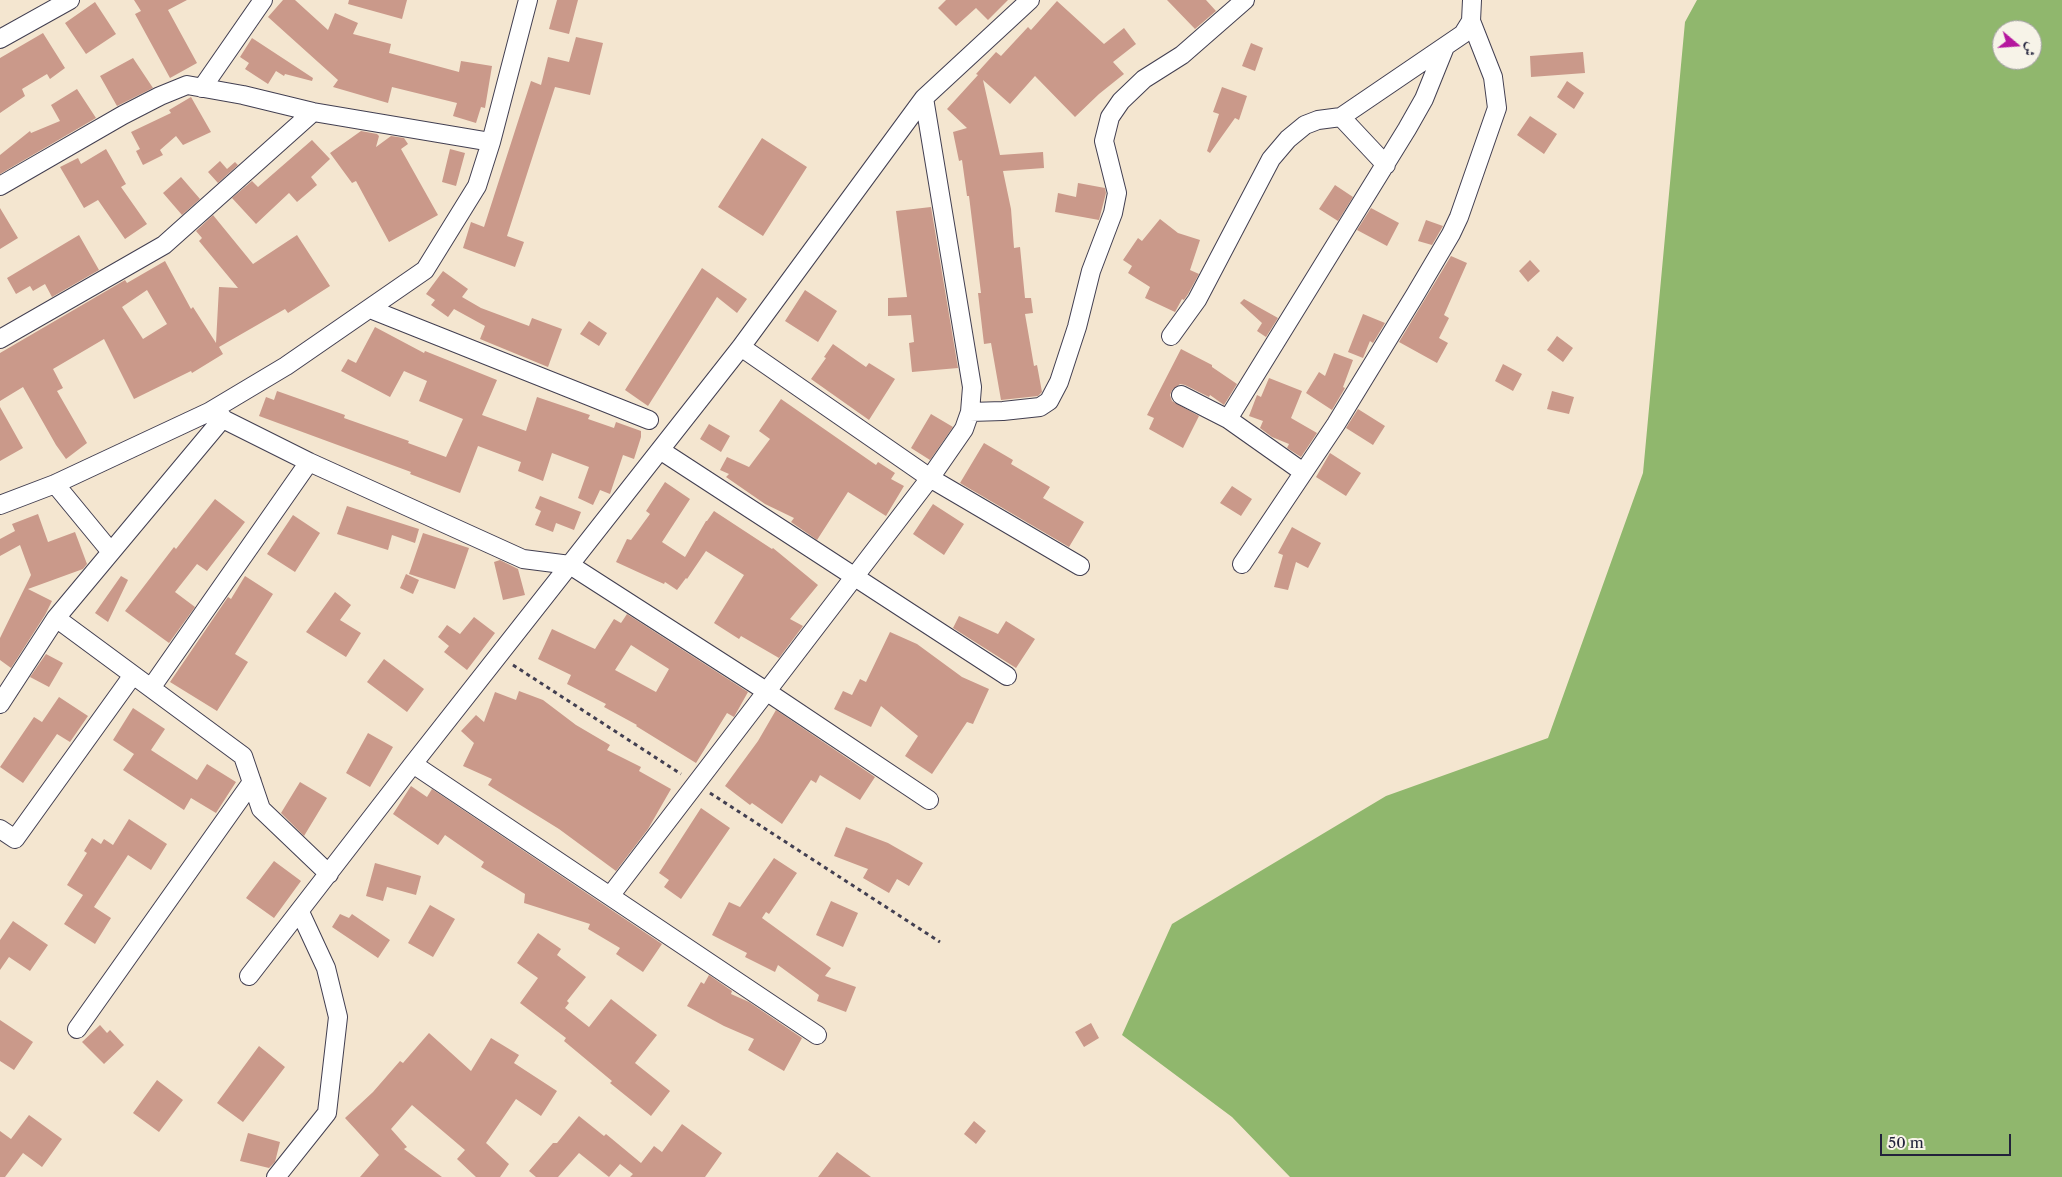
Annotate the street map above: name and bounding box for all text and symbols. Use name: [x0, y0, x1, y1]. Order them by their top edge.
north arrow: [1992, 20, 2042, 70]
text: ش: [2020, 40, 2041, 59]
scale bar: [1882, 1124, 2013, 1156]
text: 50 m: [1888, 1133, 1924, 1152]

